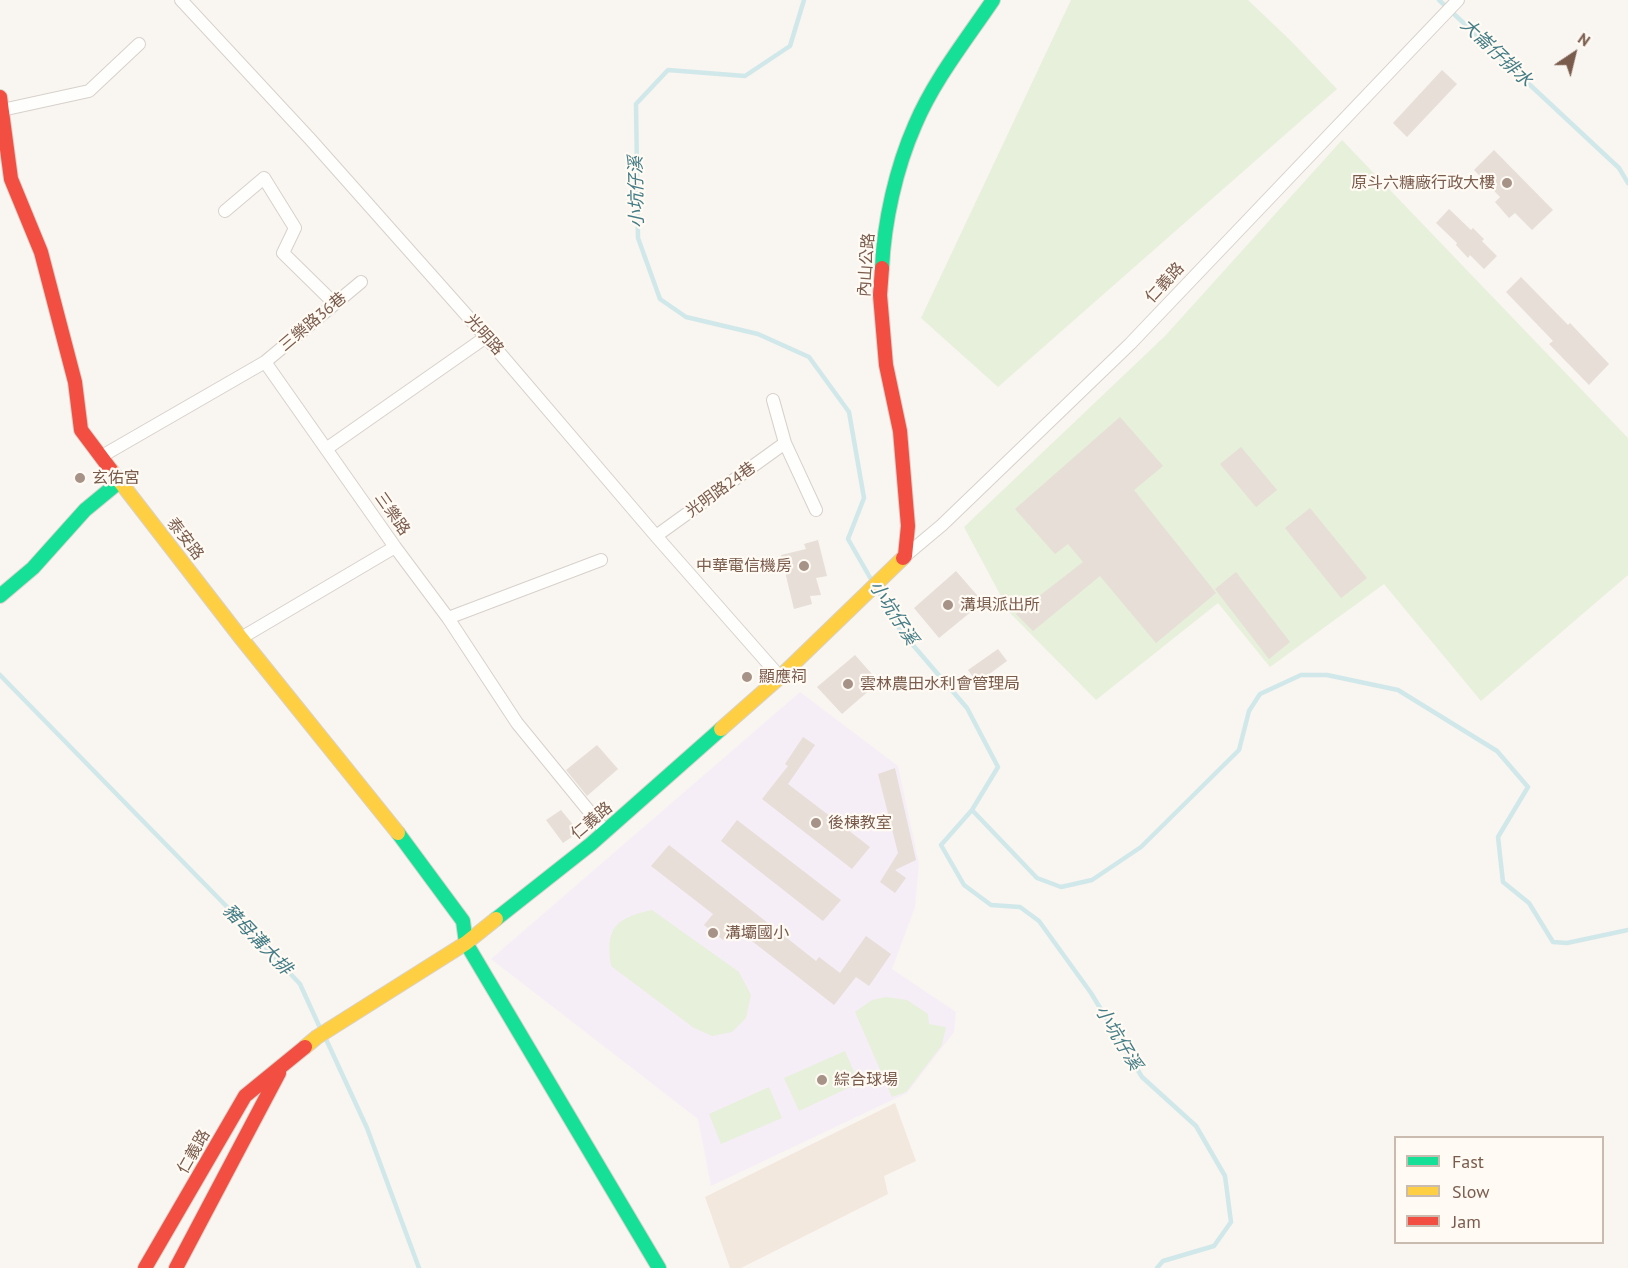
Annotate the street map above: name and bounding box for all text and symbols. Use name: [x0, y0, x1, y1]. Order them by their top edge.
water label: 大崙仔排水: [1456, 14, 1536, 92]
north arrow: [1544, 24, 1604, 84]
text: N: [1574, 28, 1594, 50]
water label: 小坑仔溪: [626, 156, 648, 228]
place label: 原斗六糖廠行政大樓: [1351, 173, 1495, 193]
marker: 原斗六糖廠行政大樓: [1500, 176, 1514, 190]
street label: 內山公路: [855, 232, 879, 298]
street label: 仁義路: [1142, 259, 1188, 307]
street label: 三樂路36巷: [276, 288, 350, 356]
street label: 光明路: [461, 311, 507, 359]
street label: 光明路24巷: [682, 458, 760, 522]
place label: 玄佑宮: [92, 468, 140, 488]
marker: 玄佑宮: [73, 471, 87, 485]
street label: 三樂路: [370, 489, 414, 539]
street label: 泰安路: [163, 514, 207, 564]
place label: 中華電信機房: [696, 556, 792, 576]
marker: 中華電信機房: [797, 559, 811, 573]
water label: 小坑仔溪: [864, 577, 922, 649]
place label: 溝埧派出所: [960, 595, 1040, 615]
marker: 溝埧派出所: [941, 598, 955, 612]
place label: 顯應祠: [759, 667, 807, 687]
marker: 顯應祠: [740, 670, 754, 684]
place label: 雲林農田水利會管理局: [860, 674, 1020, 694]
marker: 雲林農田水利會管理局: [841, 677, 855, 691]
street label: 仁義路: [567, 798, 617, 844]
place label: 後棟教室: [828, 813, 892, 833]
marker: 後棟教室: [809, 816, 823, 830]
water label: 豬母溝大排: [218, 900, 296, 980]
place label: 溝壩國小: [725, 923, 789, 943]
marker: 溝壩國小: [706, 926, 720, 940]
water label: 小坑仔溪: [1090, 1002, 1146, 1074]
place label: 綜合球場: [834, 1070, 898, 1090]
marker: 綜合球場: [815, 1073, 829, 1087]
street label: 仁義路: [174, 1126, 214, 1178]
legend: [1394, 1136, 1604, 1244]
text: Fast: [1452, 1150, 1484, 1173]
text: Slow: [1452, 1180, 1490, 1203]
text: Jam: [1452, 1210, 1481, 1233]

